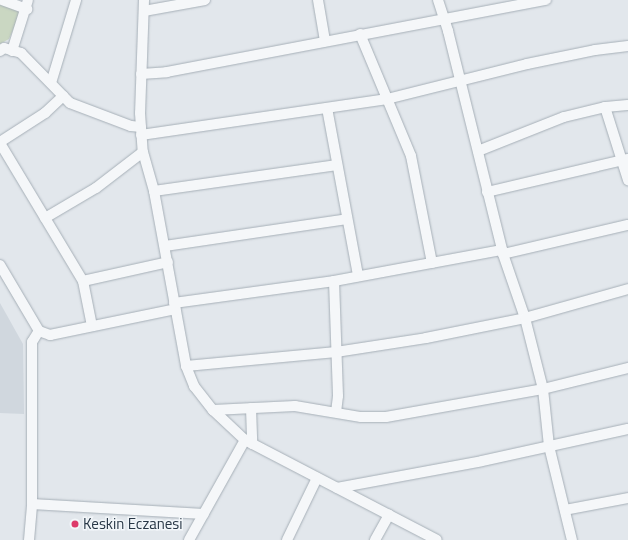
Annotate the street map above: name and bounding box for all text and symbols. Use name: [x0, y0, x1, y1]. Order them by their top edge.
place label: Keskin Eczanesi: [83, 515, 183, 533]
marker: Keskin Eczanesi: [70, 519, 80, 529]

